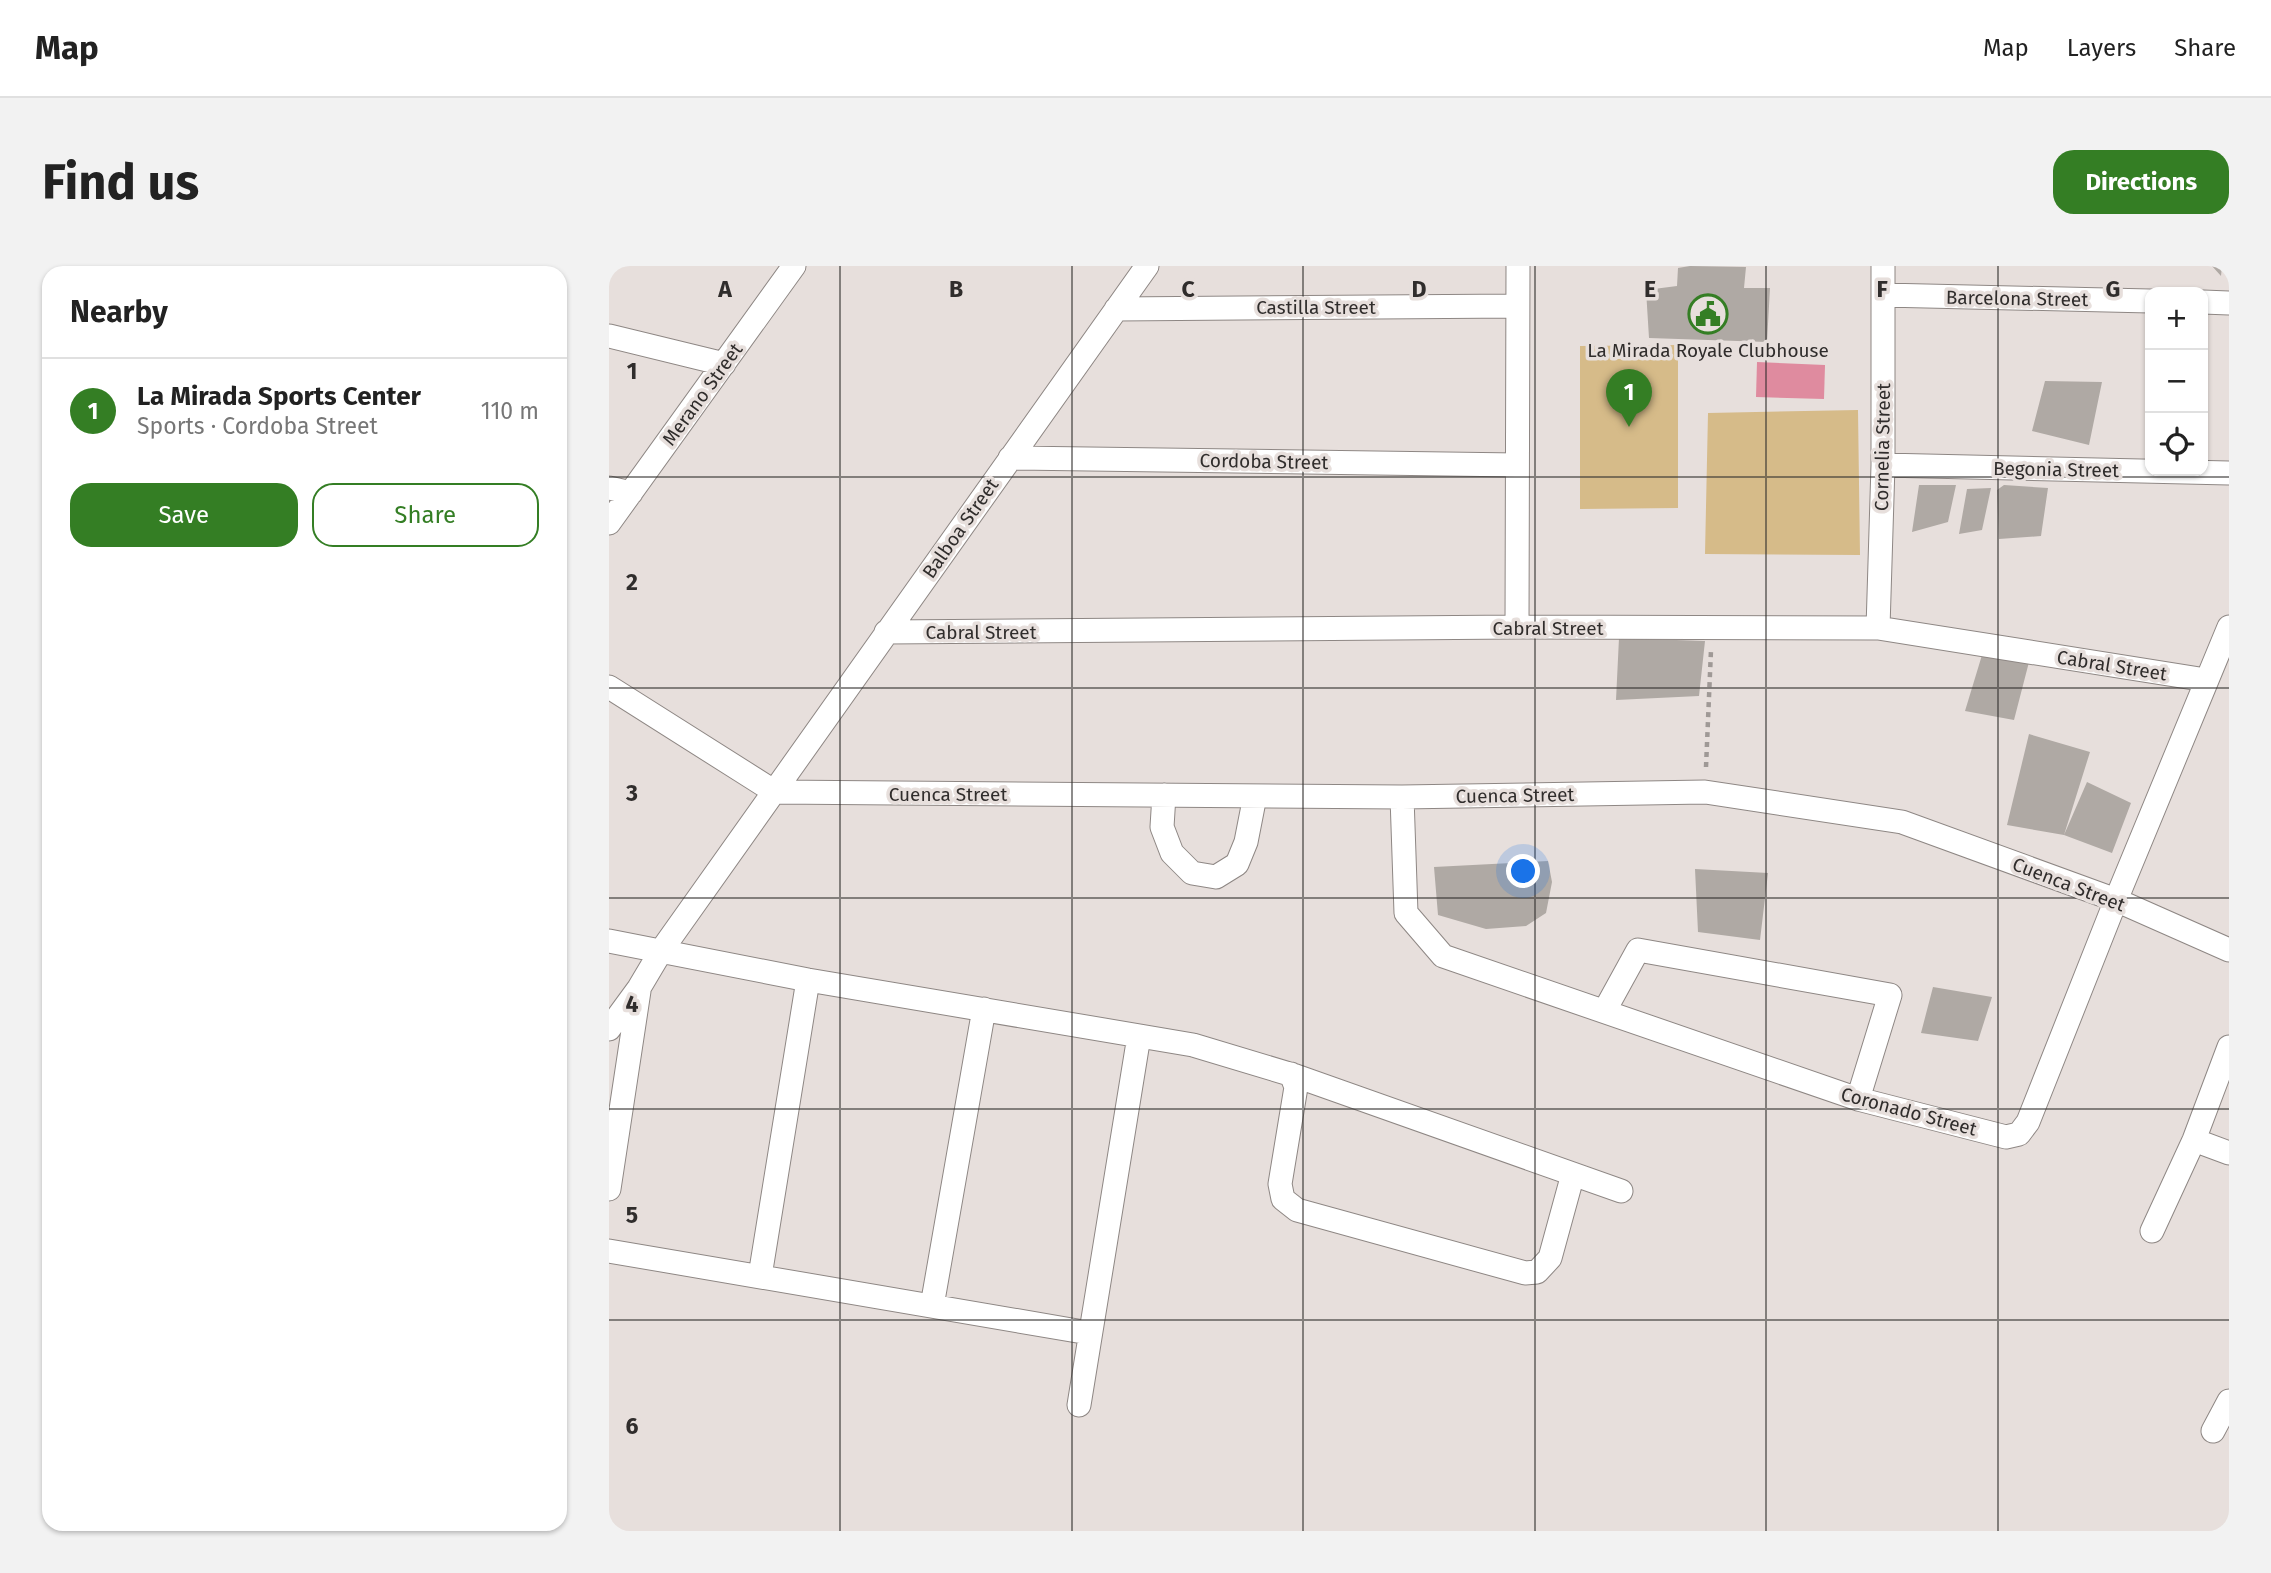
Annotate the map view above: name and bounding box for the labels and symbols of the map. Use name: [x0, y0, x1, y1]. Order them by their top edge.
text: A: [717, 275, 732, 303]
text: B: [949, 275, 963, 303]
text: C: [1181, 275, 1195, 303]
text: D: [1412, 275, 1427, 303]
text: E: [1644, 275, 1656, 303]
text: F: [1876, 275, 1888, 303]
text: G: [2106, 275, 2120, 303]
street label: Barcelona Street: [1946, 286, 2088, 311]
public building icon: La Mirada Royale Clubhouse: [1687, 293, 1729, 335]
street label: Castilla Street: [1256, 296, 1376, 319]
street label: Merano Street: [658, 338, 747, 450]
place label: La Mirada Royale Clubhouse: [1587, 339, 1829, 362]
text: 1: [627, 357, 637, 385]
pin: 1: [1606, 369, 1652, 427]
street label: Cornelia Street: [1870, 383, 1895, 511]
street label: Cordoba Street: [1200, 449, 1329, 474]
street label: Begonia Street: [1993, 457, 2119, 482]
street label: Balboa Street: [918, 474, 1003, 583]
text: 2: [626, 568, 638, 596]
street label: Cabral Street: [1492, 617, 1604, 640]
street label: Cabral Street: [925, 621, 1037, 644]
street label: Cabral Street: [2055, 645, 2169, 686]
text: 3: [625, 779, 638, 807]
street label: Cuenca Street: [889, 783, 1007, 806]
street label: Cuenca Street: [1455, 783, 1575, 808]
street label: Cuenca Street: [2009, 852, 2128, 917]
your location: [1506, 854, 1540, 888]
text: 4: [626, 990, 639, 1018]
street label: Coronado Street: [1838, 1082, 1979, 1141]
text: 5: [626, 1201, 638, 1229]
text: 6: [626, 1412, 639, 1440]

